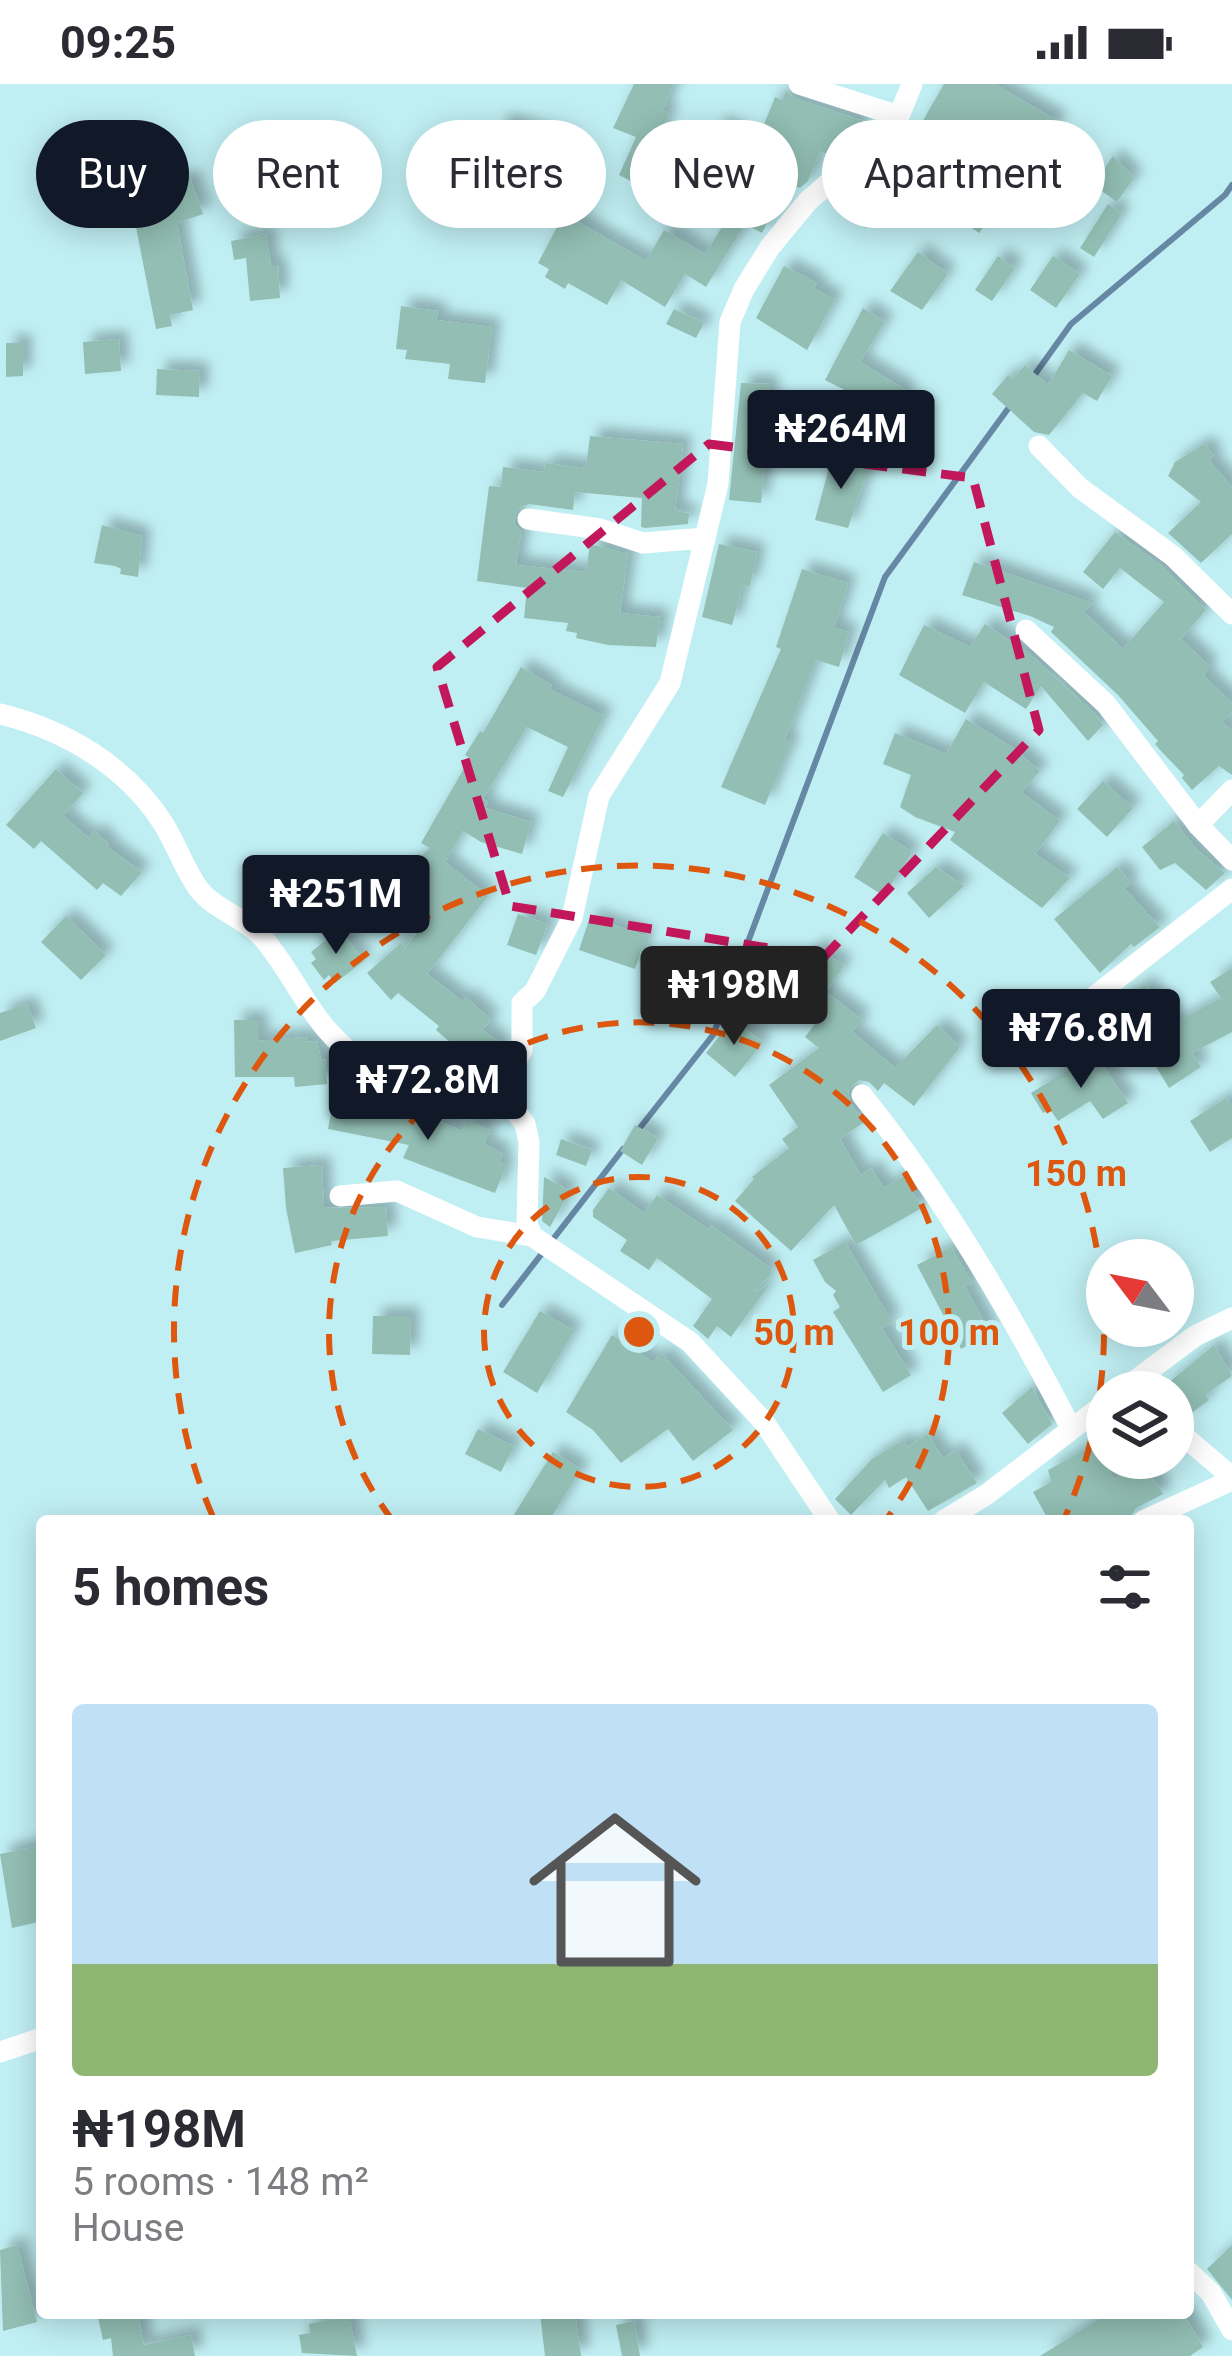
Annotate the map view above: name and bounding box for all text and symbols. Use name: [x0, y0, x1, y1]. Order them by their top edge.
text: 09:25: [60, 16, 176, 69]
chip: Buy: [36, 120, 189, 228]
chip: Rent: [213, 120, 382, 228]
chip: Filters: [406, 120, 606, 228]
chip: New: [630, 120, 798, 228]
chip: Apartment: [822, 120, 1105, 228]
pin: ₦264M: [757, 390, 925, 492]
text: ₦264M: [775, 406, 907, 452]
pin: ₦251M: [252, 855, 420, 957]
text: ₦251M: [270, 871, 402, 917]
pin: ₦198M: [650, 946, 818, 1048]
text: ₦198M: [668, 962, 800, 1008]
pin: ₦76.8M: [983, 989, 1179, 1091]
text: ₦76.8M: [1009, 1005, 1153, 1051]
pin: ₦72.8M: [330, 1041, 526, 1143]
text: ₦72.8M: [356, 1057, 500, 1103]
text: 150 m: [1025, 1153, 1127, 1195]
north arrow: [1086, 1239, 1194, 1347]
map controls: [1086, 1239, 1194, 1479]
centre of rings: [618, 1311, 660, 1353]
text: 50 m: [753, 1312, 835, 1354]
text: 100 m: [898, 1312, 1000, 1354]
button: layers: [1086, 1371, 1194, 1479]
icon: filters: [1092, 1554, 1158, 1620]
text: 5 homes: [72, 1558, 269, 1617]
icon: home: [507, 1782, 723, 1998]
text: ₦198M: [72, 2100, 246, 2159]
text: 5 rooms · 148 m²: [72, 2159, 369, 2205]
text: House: [72, 2205, 184, 2251]

